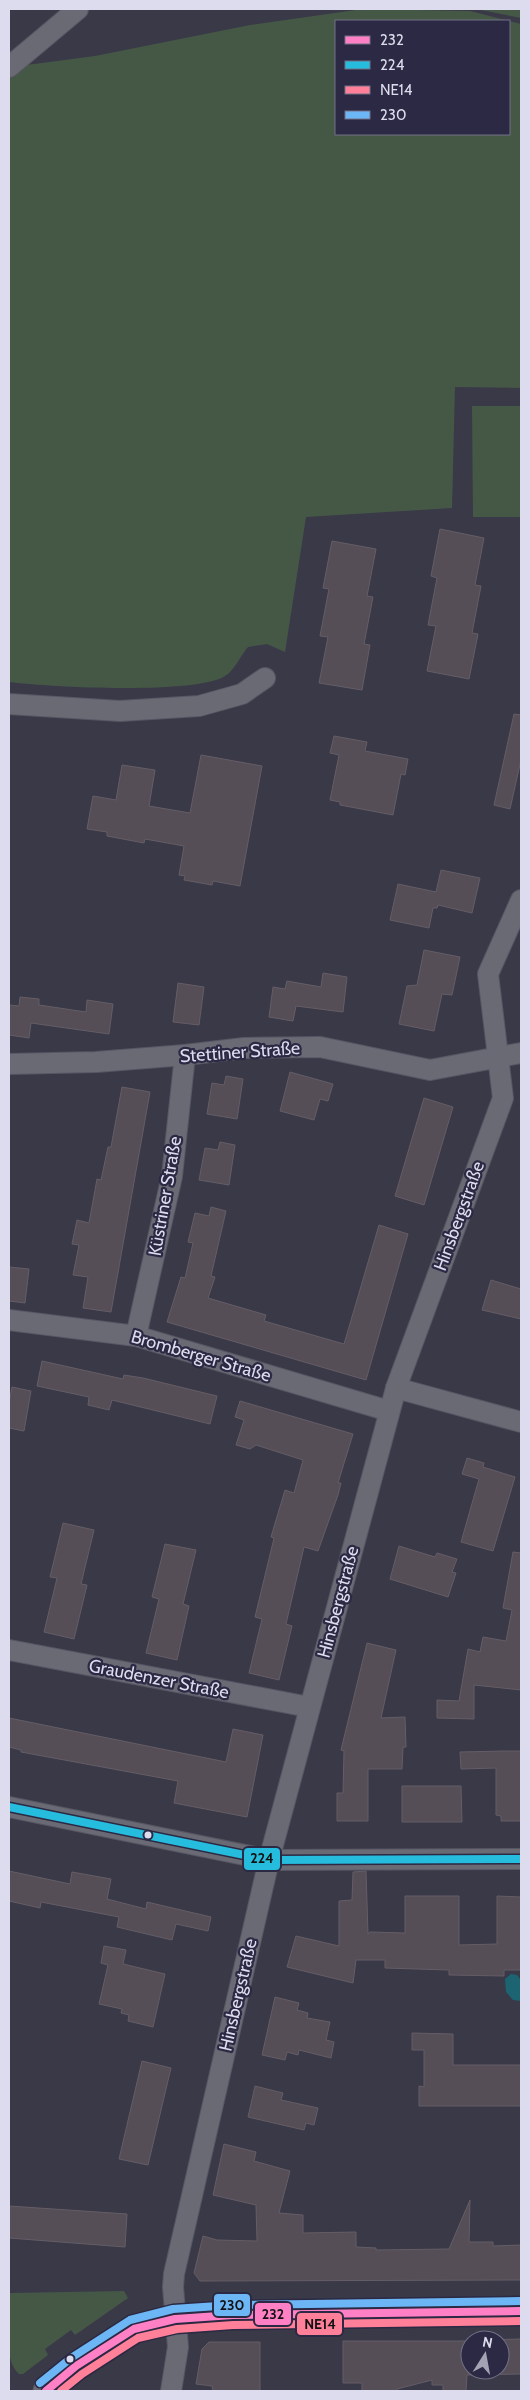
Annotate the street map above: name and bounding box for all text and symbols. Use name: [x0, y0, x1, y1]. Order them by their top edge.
legend: [335, 20, 510, 135]
text: 232: [380, 31, 404, 49]
text: 224: [380, 56, 405, 74]
text: NE14: [380, 81, 413, 99]
text: 230: [380, 106, 406, 124]
street label: Stettiner Straße: [179, 1037, 301, 1067]
street label: Küstriner Straße: [144, 1134, 186, 1258]
street label: Hinsbergstraße: [429, 1158, 489, 1274]
street label: Bromberger Straße: [129, 1326, 273, 1386]
street label: Hinsbergstraße: [313, 1544, 363, 1660]
street label: Graudenzer Straße: [87, 1655, 231, 1703]
unlabelled marker: [143, 1830, 153, 1840]
line badge: 224: [243, 1847, 281, 1871]
text: 224: [250, 1849, 274, 1867]
street label: Hinsbergstraße: [214, 1937, 262, 2053]
line badge: 230: [213, 2293, 251, 2317]
text: 230: [220, 2296, 245, 2314]
line badge: 232: [254, 2302, 292, 2326]
text: 232: [262, 2305, 284, 2323]
line badge: NE14: [296, 2312, 343, 2336]
text: NE14: [304, 2315, 336, 2333]
north arrow: [460, 2330, 510, 2380]
text: N: [481, 2332, 494, 2352]
unlabelled marker: [65, 2354, 75, 2364]

